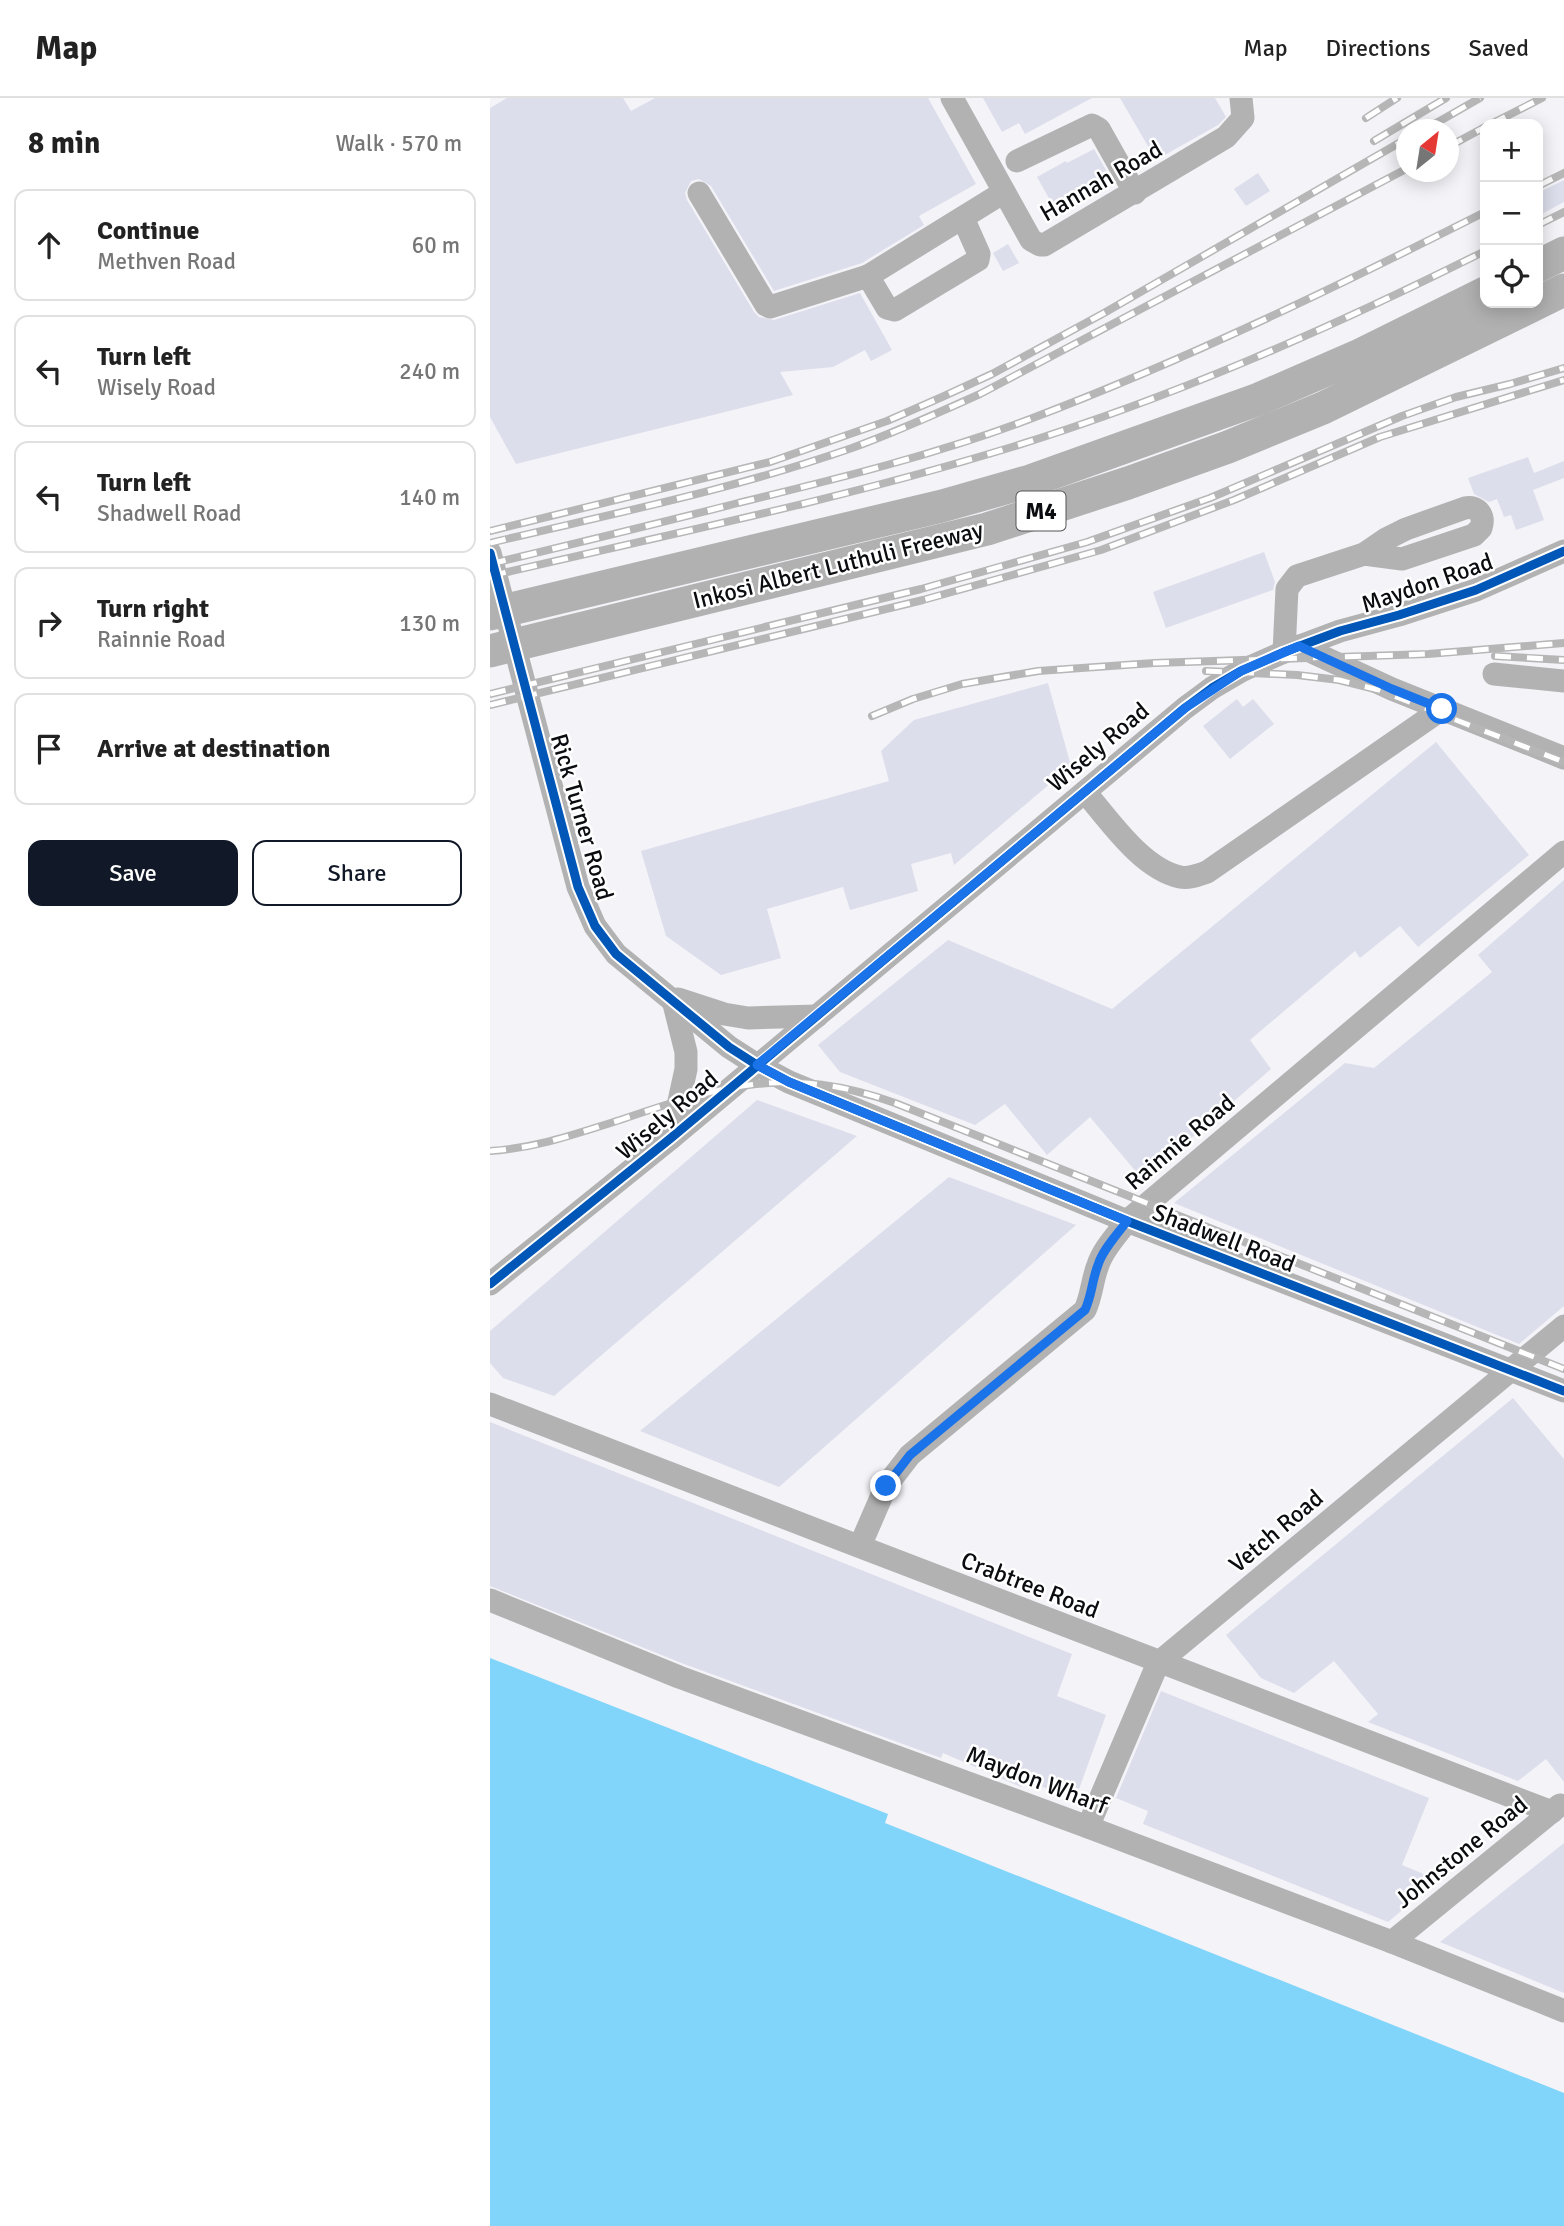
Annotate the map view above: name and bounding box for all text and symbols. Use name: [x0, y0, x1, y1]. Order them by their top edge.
text: Map: [35, 28, 97, 69]
text: Map: [1243, 33, 1288, 63]
text: Directions: [1326, 33, 1431, 63]
text: Saved: [1469, 33, 1529, 63]
north arrow: [1396, 119, 1459, 182]
map controls: [1480, 119, 1543, 308]
button: +: [1480, 119, 1543, 182]
text: 8 min: [28, 125, 100, 162]
text: Walk · 570 m: [336, 129, 462, 158]
street label: Hannah Road: [1034, 134, 1168, 228]
button: −: [1480, 182, 1543, 245]
text: Continue: [97, 215, 199, 247]
icon: ahead: [30, 226, 68, 264]
text: 60 m: [412, 231, 460, 260]
button: locate: [1480, 245, 1543, 308]
text: Methven Road: [97, 247, 236, 276]
text: Turn left: [97, 341, 191, 373]
icon: left: [30, 352, 68, 390]
text: 240 m: [399, 357, 460, 386]
text: Wisely Road: [97, 373, 216, 402]
text: Turn left: [97, 467, 191, 499]
icon: left: [30, 478, 68, 516]
text: 140 m: [399, 483, 460, 512]
road number: M4: [1016, 492, 1066, 530]
text: Shadwell Road: [97, 499, 241, 528]
street label: Inkosi Albert Luthuli Freeway: [690, 514, 986, 616]
street label: Maydon Road: [1357, 546, 1497, 620]
text: Turn right: [97, 593, 209, 625]
icon: right: [30, 604, 68, 642]
text: 130 m: [399, 609, 460, 638]
text: Rainnie Road: [97, 625, 226, 654]
route start: [1426, 693, 1457, 724]
street label: Wisely Road: [1041, 696, 1155, 798]
icon: arrive: [30, 730, 68, 768]
street label: Rick Turner Road: [544, 730, 620, 904]
text: Arrive at destination: [97, 733, 330, 765]
button: Save: [28, 840, 238, 906]
button: Share: [252, 840, 462, 906]
street label: Wisely Road: [610, 1064, 724, 1166]
street label: Rainnie Road: [1119, 1087, 1241, 1197]
street label: Shadwell Road: [1148, 1197, 1300, 1279]
route end: [870, 1470, 901, 1501]
street label: Vetch Road: [1223, 1483, 1329, 1579]
street label: Crabtree Road: [957, 1545, 1103, 1625]
street label: Maydon Wharf: [962, 1739, 1113, 1821]
street label: Johnstone Road: [1388, 1789, 1534, 1915]

